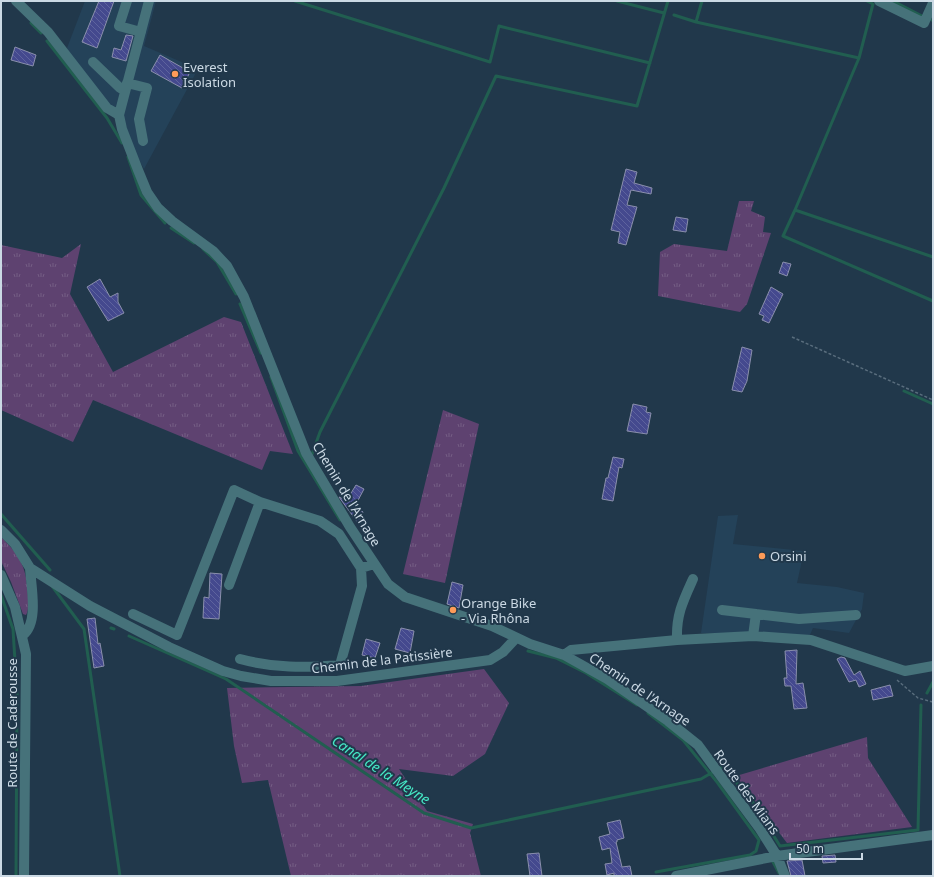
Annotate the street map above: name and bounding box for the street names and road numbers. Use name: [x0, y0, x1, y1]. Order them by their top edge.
street label: Chemin de l'Arnage: [309, 438, 385, 550]
street label: Chemin de la Patissière: [310, 642, 454, 678]
street label: Chemin de l'Arnage: [586, 648, 694, 730]
street label: Route de Caderousse: [3, 658, 21, 788]
street label: Route des Mians: [710, 746, 784, 838]

